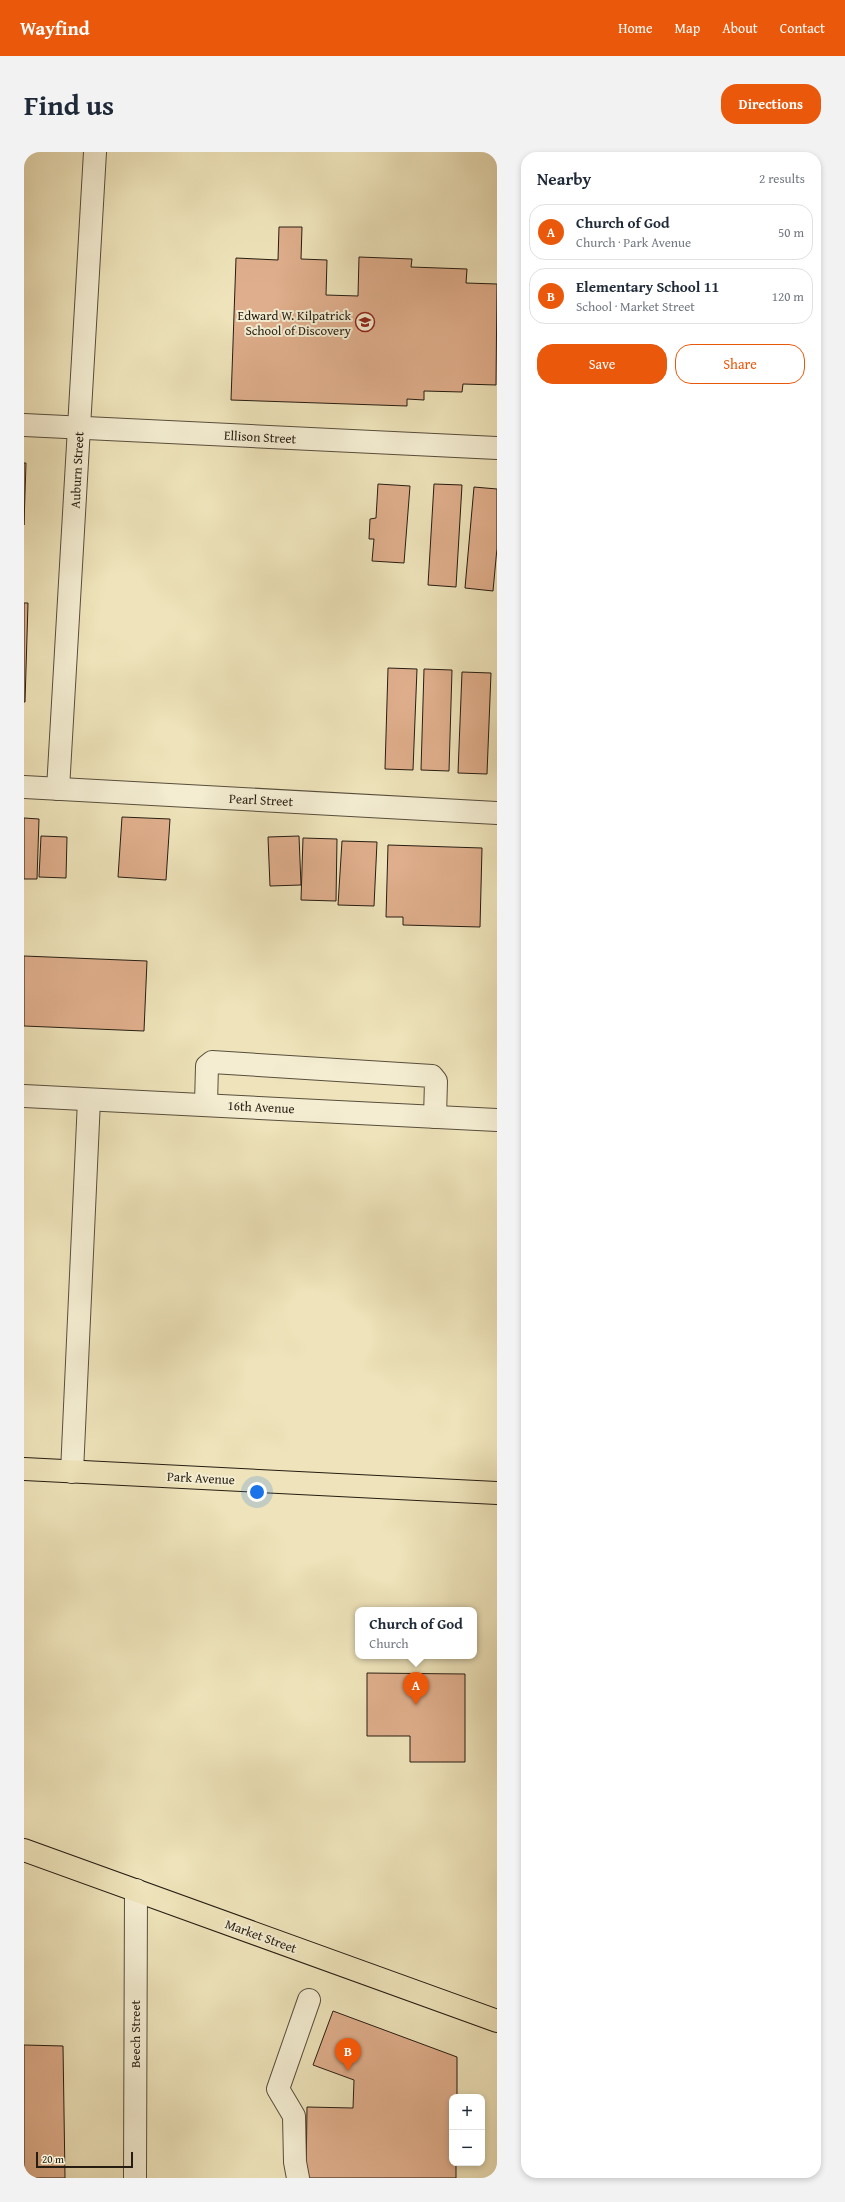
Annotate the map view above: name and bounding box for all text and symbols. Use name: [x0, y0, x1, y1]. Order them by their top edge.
text: Wayfind: [20, 14, 90, 42]
text: Home: [618, 18, 653, 38]
text: Map: [675, 18, 700, 38]
text: About: [722, 18, 758, 38]
text: Contact: [780, 18, 825, 38]
text: Find us: [24, 84, 114, 125]
button: Directions: [721, 84, 821, 124]
text: Nearby: [537, 166, 591, 191]
text: 2 results: [759, 169, 805, 188]
text: Church of God: [576, 212, 670, 233]
text: A: [547, 223, 555, 242]
text: 50 m: [778, 223, 804, 242]
text: Church · Park Avenue: [576, 233, 691, 252]
text: Elementary School 11: [576, 276, 719, 297]
text: B: [547, 287, 555, 306]
text: 120 m: [772, 287, 804, 306]
text: School · Market Street: [576, 297, 695, 316]
place label: Edward W. Kilpatrick School of Discovery: [238, 306, 352, 340]
school or university icon: Edward W. Kilpatrick School of Discovery: [354, 311, 376, 333]
button: Save: [537, 344, 667, 384]
button: Share: [675, 344, 805, 384]
street label: Ellison Street: [223, 426, 297, 448]
street label: Auburn Street: [65, 431, 89, 509]
street label: Pearl Street: [229, 789, 294, 811]
street label: 16th Avenue: [227, 1096, 295, 1118]
street label: Park Avenue: [167, 1467, 235, 1489]
your location: [247, 1482, 267, 1502]
popup: [355, 1607, 477, 1659]
text: Church of God: [369, 1613, 463, 1634]
text: Church: [369, 1634, 409, 1653]
pin: A: [403, 1672, 429, 1705]
street label: Market Street: [223, 1914, 300, 1958]
street label: Beech Street: [126, 1999, 145, 2068]
pin: B: [335, 2038, 361, 2071]
map controls: [449, 2094, 485, 2166]
button: +: [449, 2094, 485, 2130]
button: −: [449, 2130, 485, 2166]
scale bar: [36, 2150, 133, 2169]
text: 20 m: [42, 2151, 64, 2167]

